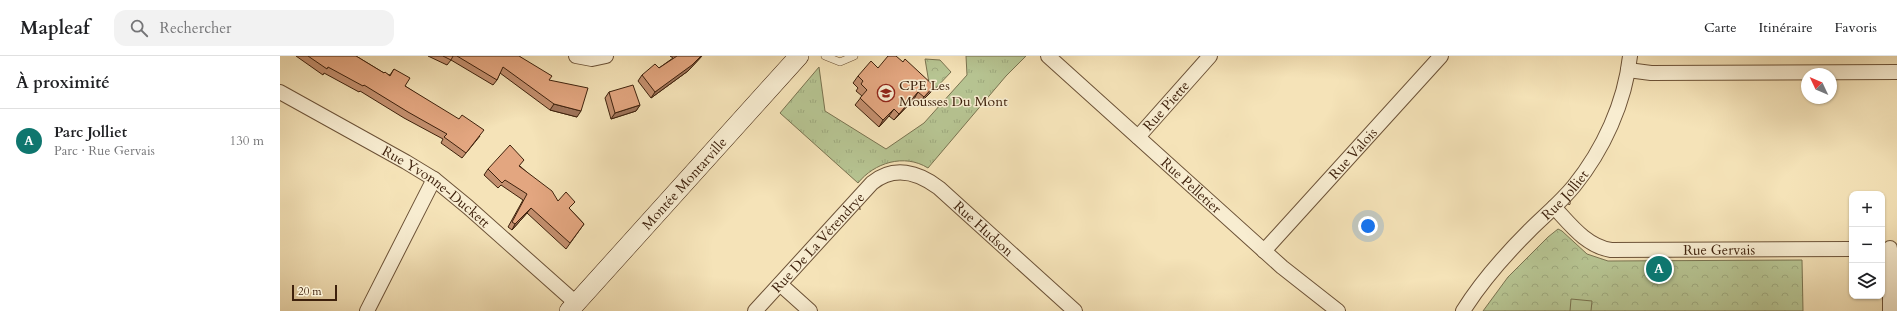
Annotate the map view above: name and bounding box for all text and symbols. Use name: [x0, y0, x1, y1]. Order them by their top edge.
search box: [114, 10, 394, 46]
text: Mapleaf: [20, 15, 90, 41]
icon: search: [128, 17, 150, 39]
text: Rechercher: [160, 18, 232, 38]
text: Carte: [1704, 18, 1737, 37]
text: Itinéraire: [1759, 18, 1813, 37]
text: Favoris: [1835, 18, 1877, 37]
north arrow: [1801, 68, 1837, 104]
text: À proximité: [16, 71, 110, 94]
place label: CPE Les Mousses Du Mont: [899, 76, 1008, 111]
street label: Rue Piette: [1139, 77, 1194, 135]
school or university icon: CPE Les Mousses Du Mont: [876, 83, 896, 103]
text: Parc Jolliet: [54, 122, 127, 142]
street label: Rue Valois: [1325, 123, 1382, 184]
text: A: [24, 132, 34, 150]
text: 130 m: [230, 132, 264, 150]
street label: Montée Montarville: [638, 133, 731, 234]
text: Parc · Rue Gervais: [54, 142, 155, 160]
street label: Rue Yvonne-Duckett: [379, 142, 494, 233]
street label: Rue Pelletier: [1157, 153, 1226, 219]
street label: Rue Jolliet: [1537, 166, 1593, 224]
street label: Rue De La Vérendrye: [767, 188, 869, 297]
map controls: [1849, 191, 1885, 299]
button: +: [1849, 191, 1885, 227]
street label: Rue Hudson: [949, 197, 1017, 261]
your location: [1358, 216, 1378, 236]
button: −: [1849, 227, 1885, 263]
street label: Rue Gervais: [1683, 240, 1755, 260]
pin: A: [1646, 254, 1672, 284]
button: layers: [1849, 263, 1885, 299]
scale bar: [292, 283, 337, 302]
text: 20 m: [298, 284, 322, 299]

